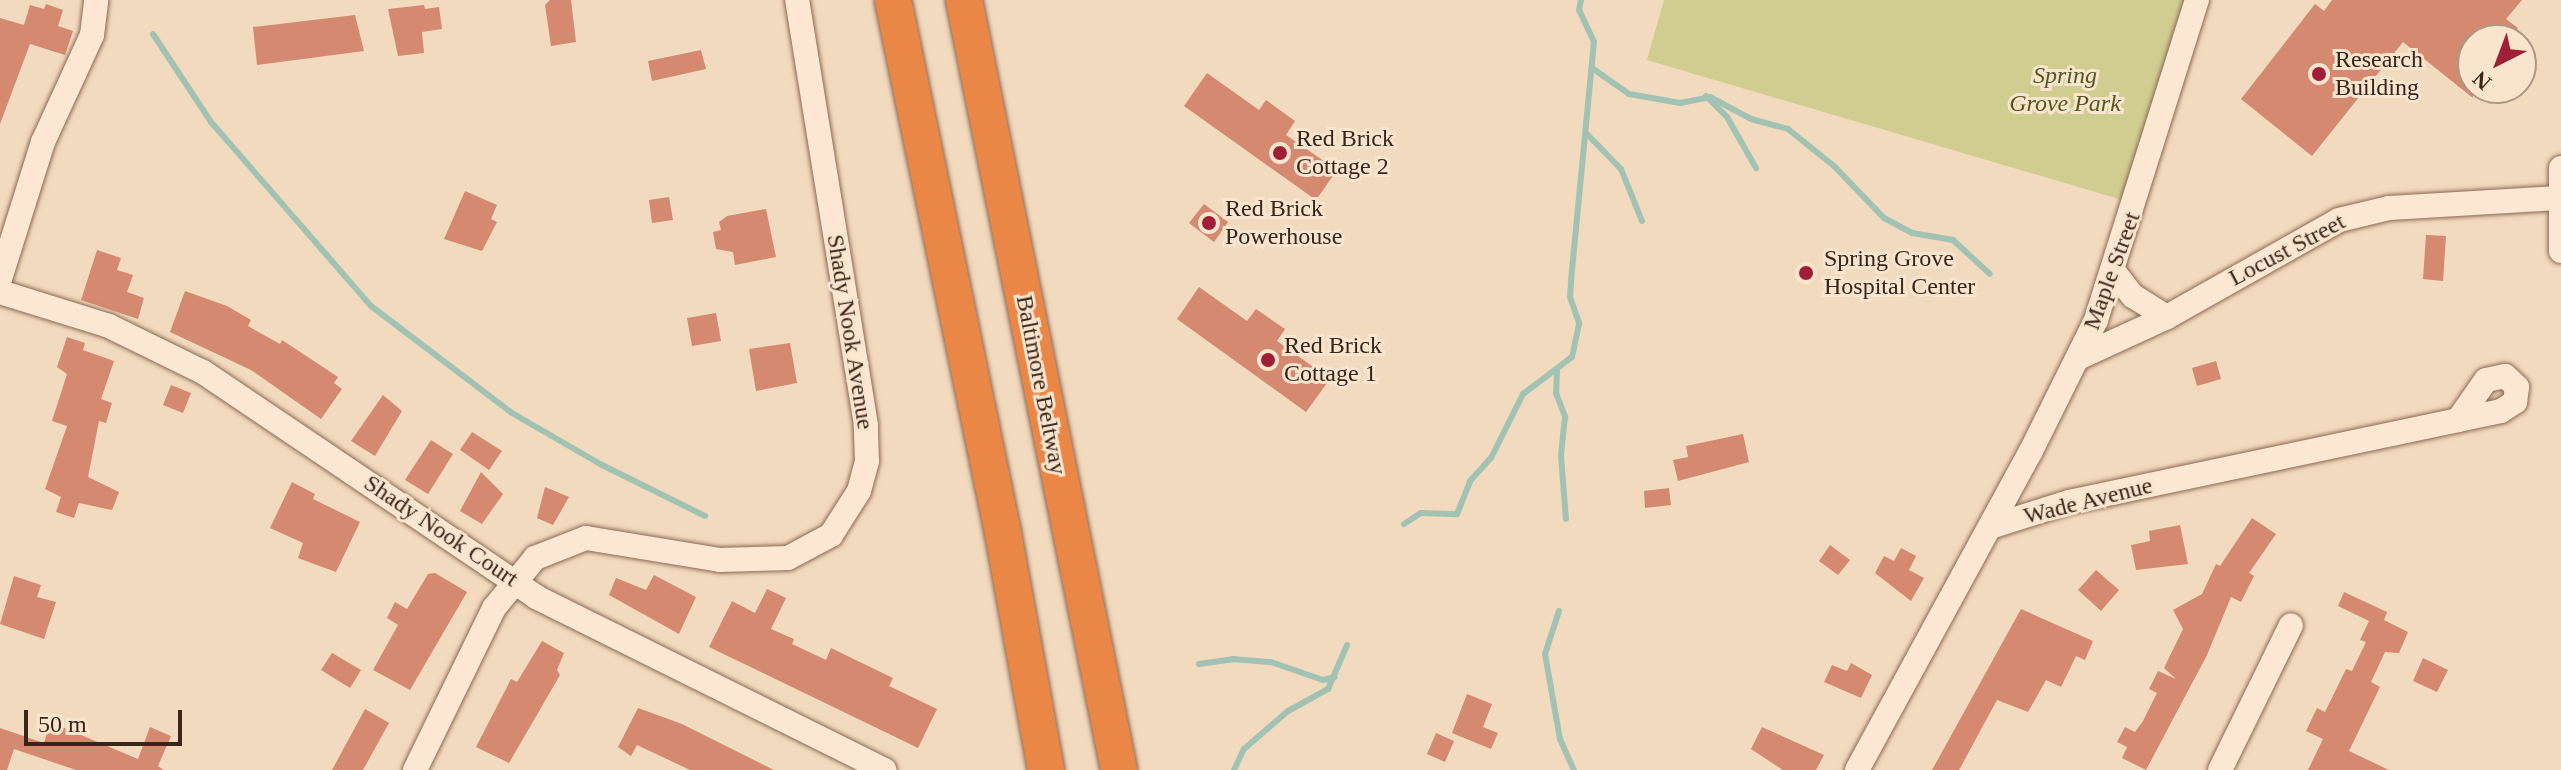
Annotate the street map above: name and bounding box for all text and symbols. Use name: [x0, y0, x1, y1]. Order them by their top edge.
north arrow: [2457, 24, 2537, 104]
place label: Research Building: [2335, 46, 2423, 102]
park label: Spring Grove Park: [2009, 62, 2121, 118]
marker: Research Building: [2310, 65, 2328, 83]
text: N: [2468, 66, 2496, 95]
place label: Red Brick Cottage 2: [1296, 125, 1394, 181]
marker: Red Brick Cottage 2: [1271, 144, 1289, 162]
place label: Red Brick Powerhouse: [1225, 195, 1342, 251]
street label: Locust Street: [2224, 207, 2350, 293]
street label: Maple Street: [2077, 208, 2147, 334]
marker: Red Brick Powerhouse: [1200, 214, 1218, 232]
street label: Shady Nook Avenue: [820, 232, 880, 432]
place label: Spring Grove Hospital Center: [1824, 245, 1975, 301]
marker: Spring Grove Hospital Center: [1795, 262, 1817, 284]
street label: Baltimore Beltway: [1010, 293, 1072, 477]
place label: Red Brick Cottage 1: [1284, 332, 1382, 388]
marker: Red Brick Cottage 1: [1259, 351, 1277, 369]
street label: Shady Nook Court: [358, 469, 524, 593]
street label: Wade Avenue: [2020, 471, 2156, 531]
scale bar: [28, 694, 186, 744]
text: 50 m: [38, 711, 87, 737]

